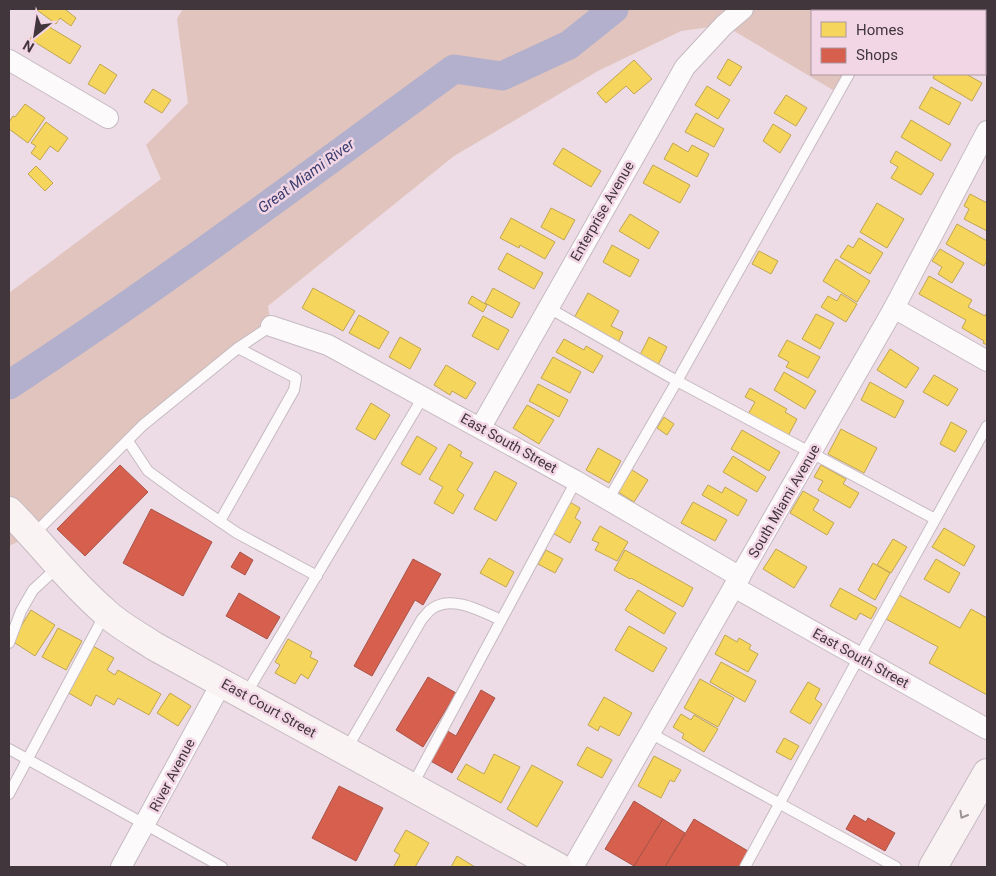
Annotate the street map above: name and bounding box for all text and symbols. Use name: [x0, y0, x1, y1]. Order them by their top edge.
north arrow: [10, 10, 60, 60]
legend: [811, 10, 986, 75]
text: Homes: [856, 21, 904, 39]
text: N: [20, 37, 37, 56]
text: Shops: [856, 46, 898, 64]
water label: Great Miami River: [254, 134, 359, 217]
street label: Enterprise Avenue: [567, 158, 637, 264]
street label: East South Street: [458, 410, 560, 476]
street label: South Miami Avenue: [745, 442, 823, 560]
street label: East South Street: [810, 625, 912, 691]
street label: East Court Street: [219, 675, 319, 741]
street label: River Avenue: [146, 736, 198, 814]
one-way arrow: [959, 810, 969, 819]

